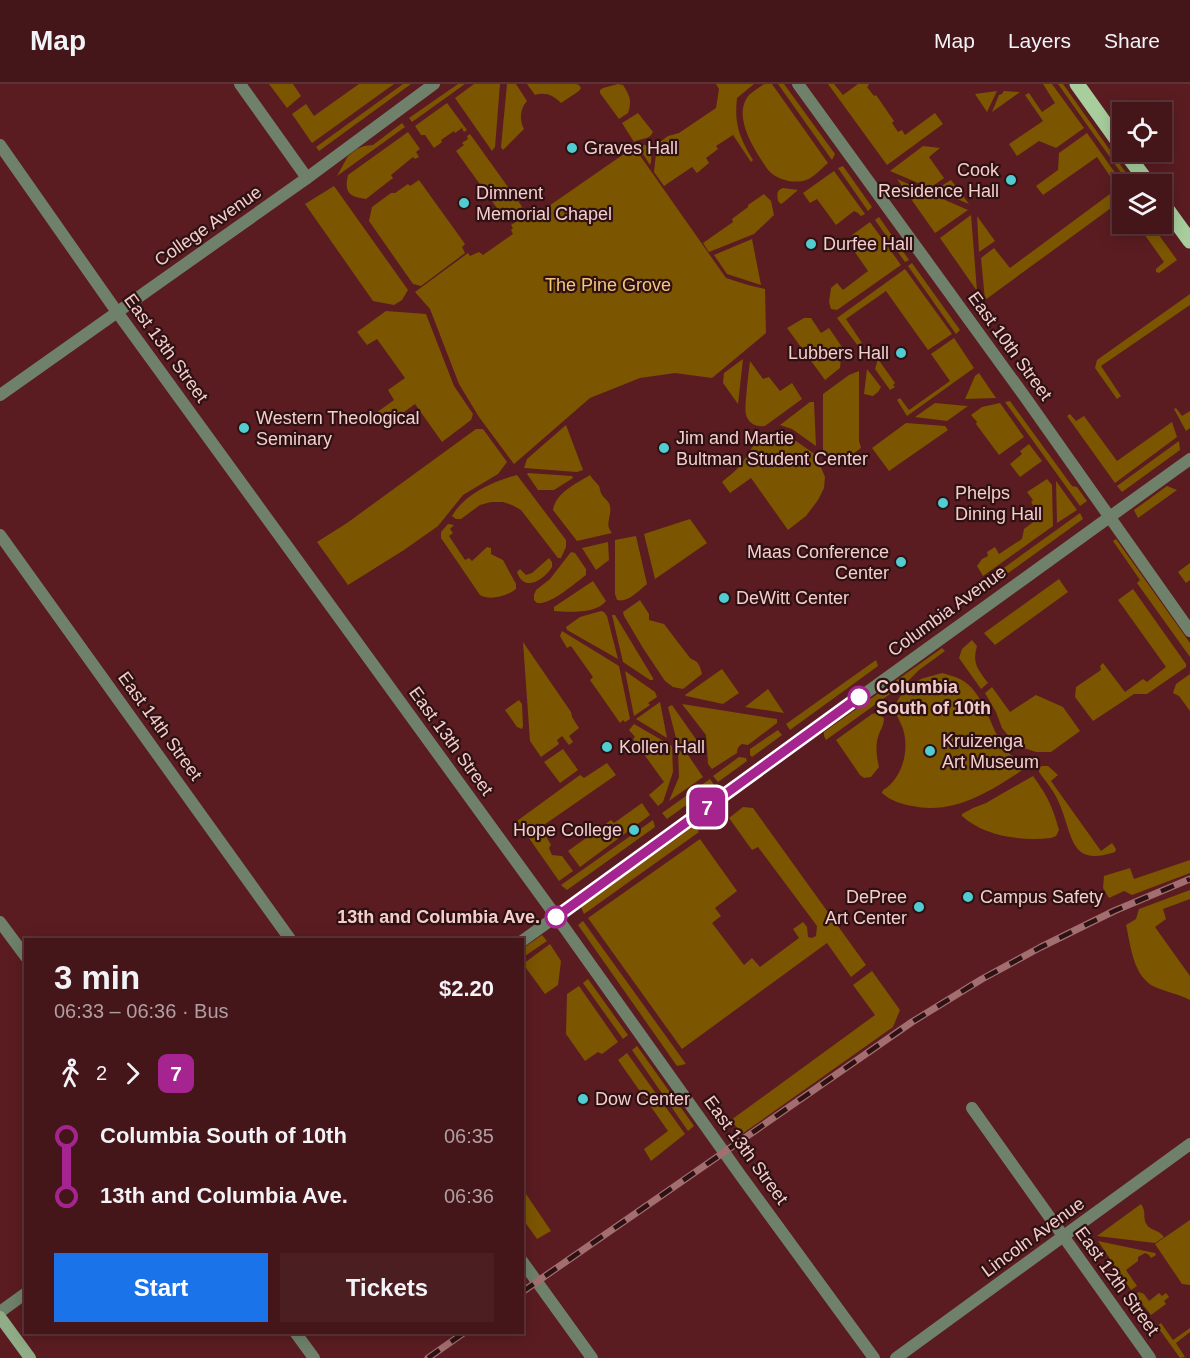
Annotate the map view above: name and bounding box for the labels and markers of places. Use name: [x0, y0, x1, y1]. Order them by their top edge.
place label: Graves Hall: [584, 138, 678, 158]
marker: Graves Hall: [565, 141, 579, 155]
place label: Cook Residence Hall: [878, 160, 1000, 201]
marker: Cook Residence Hall: [1004, 173, 1018, 187]
place label: Dimnent Memorial Chapel: [476, 183, 612, 224]
marker: Dimnent Memorial Chapel: [457, 196, 471, 210]
place label: Durfee Hall: [823, 234, 913, 254]
marker: Durfee Hall: [804, 237, 818, 251]
place label: Lubbers Hall: [788, 343, 889, 363]
marker: Lubbers Hall: [894, 346, 908, 360]
place label: Western Theological Seminary: [256, 408, 419, 449]
marker: Western Theological Seminary: [237, 421, 251, 435]
place label: Jim and Martie Bultman Student Center: [676, 428, 868, 469]
marker: Jim and Martie Bultman Student Center: [657, 441, 671, 455]
place label: Phelps Dining Hall: [955, 483, 1042, 524]
marker: Phelps Dining Hall: [936, 496, 950, 510]
place label: Maas Conference Center: [747, 542, 889, 583]
marker: Maas Conference Center: [894, 555, 908, 569]
place label: DeWitt Center: [736, 588, 849, 608]
marker: DeWitt Center: [717, 591, 731, 605]
place label: Columbia South of 10th: [876, 677, 991, 718]
marker: Columbia South of 10th: [848, 686, 870, 708]
place label: Kruizenga Art Museum: [942, 731, 1039, 772]
place label: Kollen Hall: [619, 737, 705, 757]
marker: Kollen Hall: [600, 740, 614, 754]
marker: Kruizenga Art Museum: [923, 744, 937, 758]
place label: Hope College: [513, 820, 622, 840]
marker: Hope College: [627, 823, 641, 837]
place label: DePree Art Center: [825, 887, 907, 928]
place label: Campus Safety: [980, 887, 1103, 907]
marker: Campus Safety: [961, 890, 975, 904]
marker: DePree Art Center: [912, 900, 926, 914]
marker: 13th and Columbia Ave.: [545, 906, 567, 928]
place label: 13th and Columbia Ave.: [337, 907, 540, 927]
place label: Dow Center: [595, 1089, 690, 1109]
marker: Dow Center: [576, 1092, 590, 1106]

